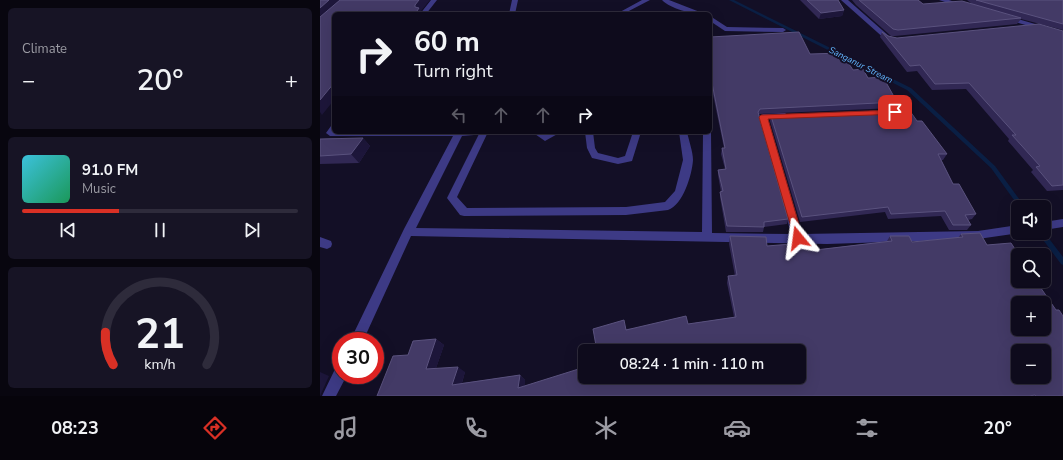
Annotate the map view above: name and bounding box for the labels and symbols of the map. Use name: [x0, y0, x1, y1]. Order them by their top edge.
water label: Sanganur Stream: [827, 44, 895, 86]
pin: [878, 95, 912, 129]
position arrow: [777, 217, 819, 259]
speed limit sign: 30: [332, 332, 384, 384]

